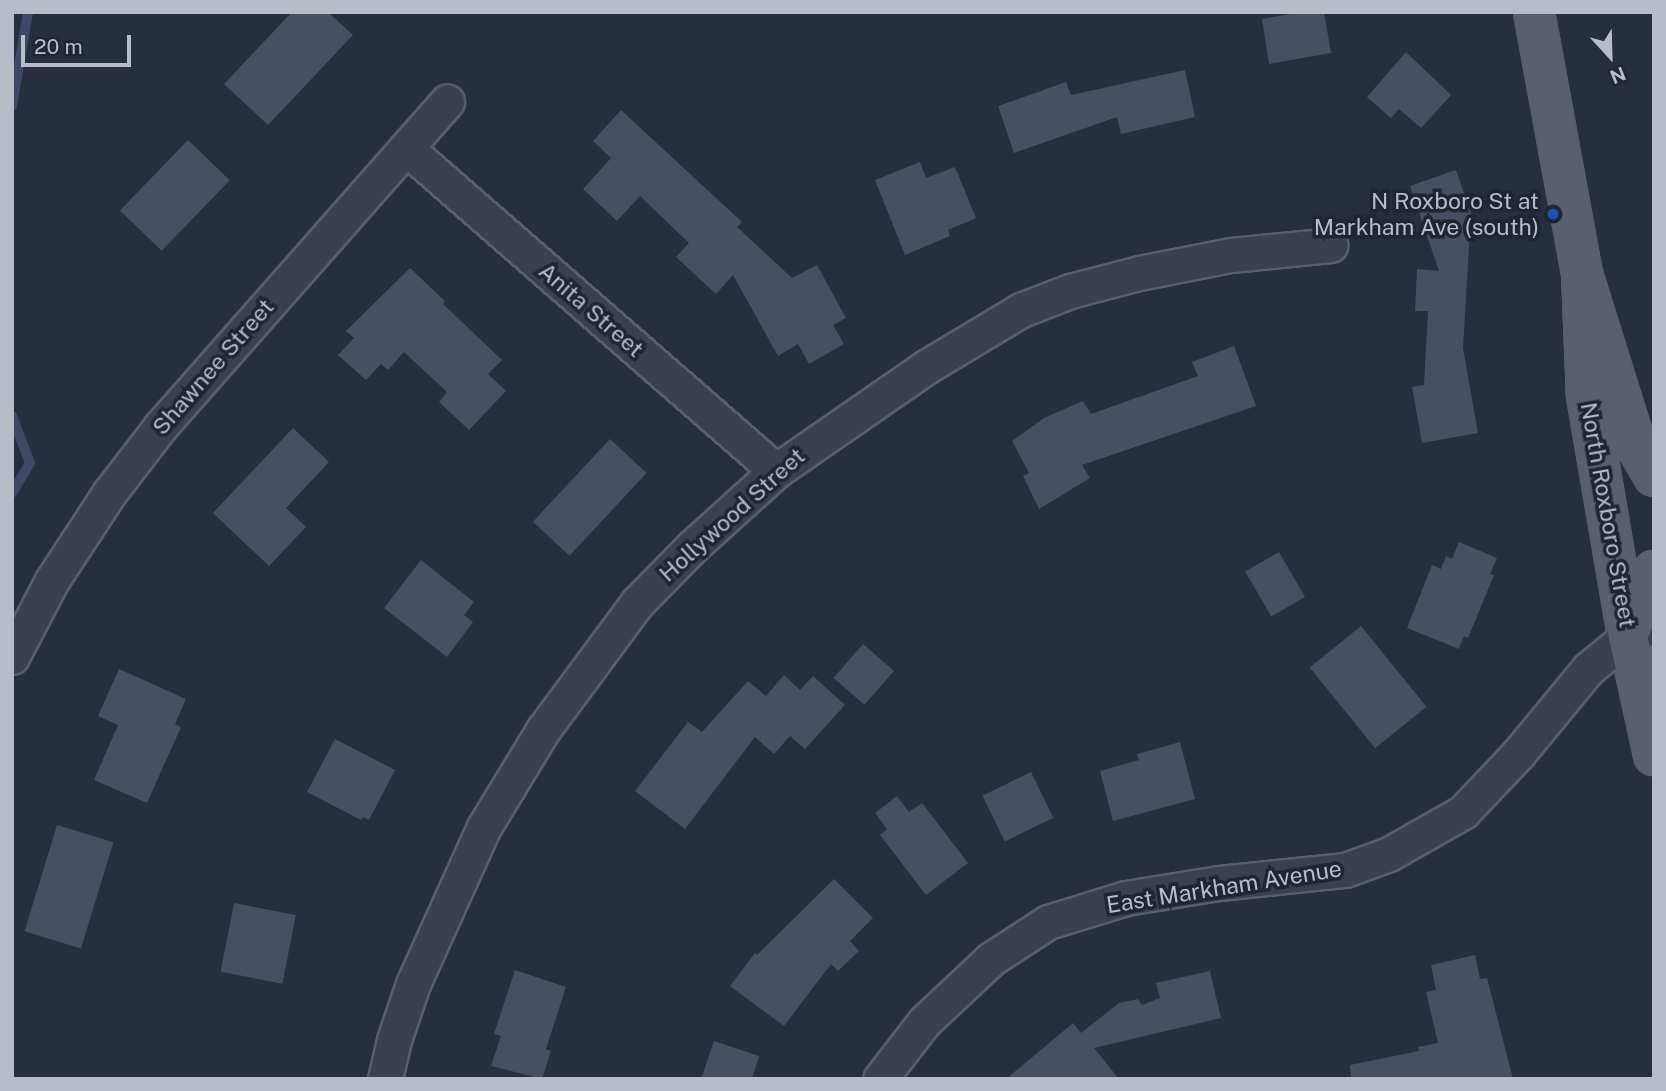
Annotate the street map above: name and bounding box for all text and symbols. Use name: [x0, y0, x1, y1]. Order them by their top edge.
scale bar: [24, 21, 135, 65]
north arrow: [1575, 21, 1645, 91]
text: 20 m: [34, 34, 83, 59]
text: N: [1607, 62, 1629, 88]
place label: N Roxboro St at Markham Ave (south): [1314, 187, 1539, 241]
marker: N Roxboro St at Markham Ave (south): [1545, 206, 1561, 222]
street label: Anita Street: [533, 257, 649, 363]
street label: Shawnee Street: [146, 293, 280, 441]
street label: North Roxboro Street: [1575, 400, 1641, 630]
street label: Hollywood Street: [654, 442, 810, 588]
street label: East Markham Avenue: [1104, 855, 1344, 919]

